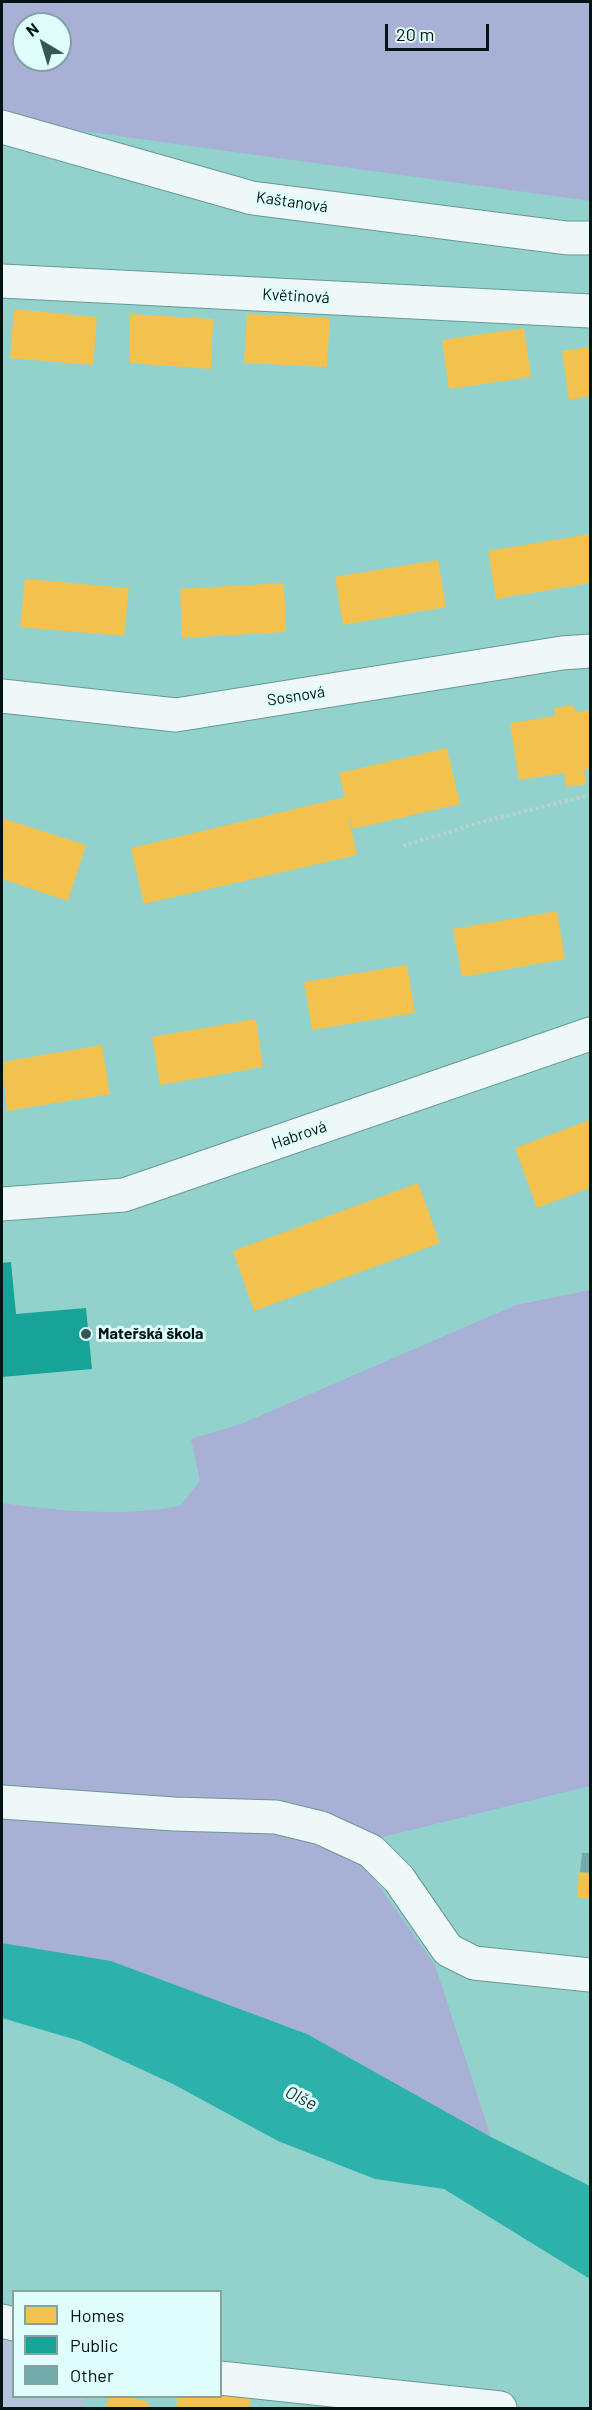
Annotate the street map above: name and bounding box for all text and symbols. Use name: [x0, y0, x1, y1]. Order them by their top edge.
north arrow: [12, 12, 72, 72]
scale bar: [388, 12, 492, 50]
text: N: [22, 18, 42, 40]
text: 20 m: [396, 23, 434, 45]
street label: Kaštanová: [255, 187, 329, 217]
street label: Květinová: [262, 285, 330, 307]
street label: Sosnová: [266, 682, 326, 710]
street label: Habrová: [269, 1117, 329, 1153]
place label: Mateřská škola: [98, 1324, 203, 1344]
marker: Mateřská škola: [79, 1327, 93, 1341]
water label: Olše: [282, 2081, 320, 2115]
legend: [12, 2290, 222, 2398]
text: Homes: [70, 2304, 124, 2326]
text: Public: [70, 2334, 118, 2356]
text: Other: [70, 2364, 113, 2386]

